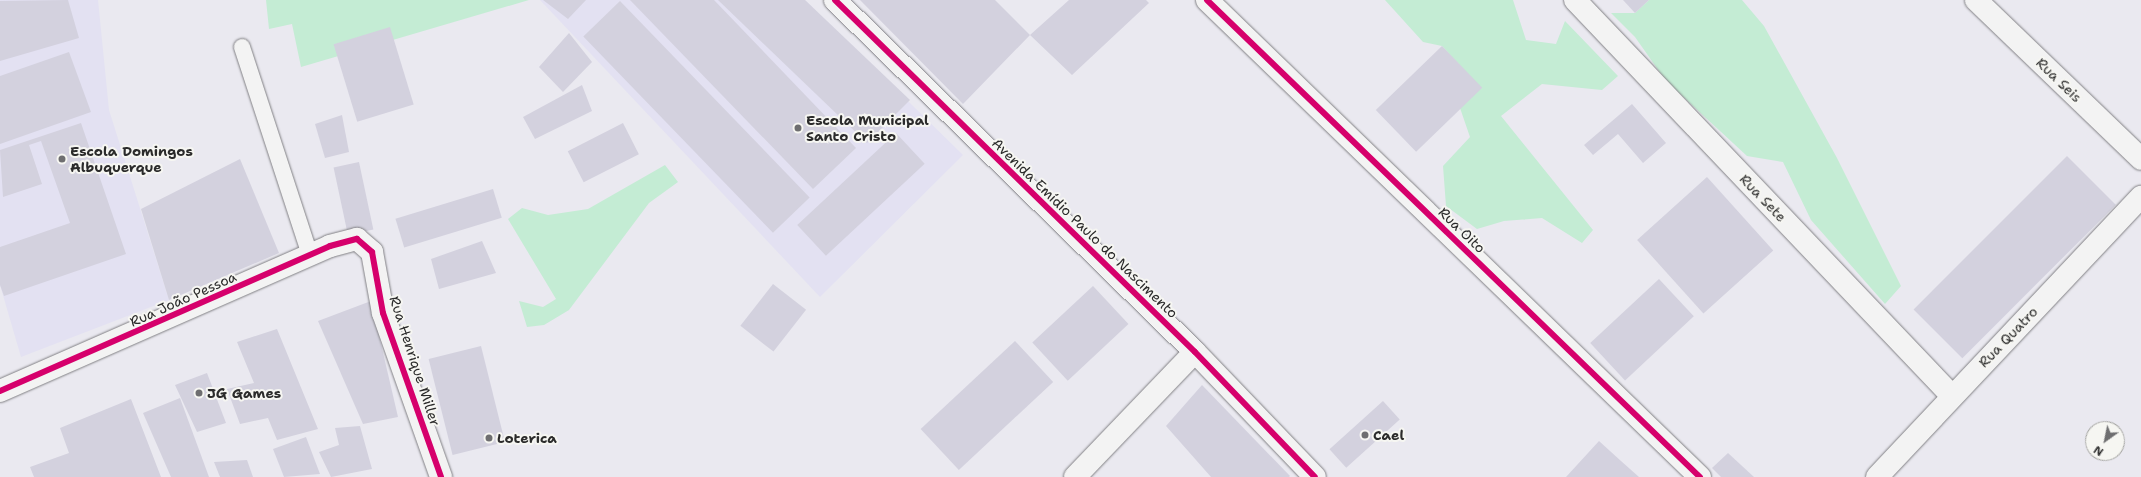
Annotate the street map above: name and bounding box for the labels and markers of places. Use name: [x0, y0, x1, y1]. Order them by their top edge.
place label: Escola Municipal Santo Cristo: [806, 112, 929, 144]
marker: Escola Municipal Santo Cristo: [793, 123, 803, 133]
place label: Escola Domingos Albuquerque: [70, 143, 193, 176]
marker: Escola Domingos Albuquerque: [57, 154, 67, 164]
place label: JG Games: [207, 385, 281, 401]
marker: JG Games: [194, 388, 204, 398]
place label: Cael: [1373, 427, 1404, 443]
place label: Loterica: [497, 430, 557, 446]
marker: Cael: [1360, 430, 1370, 440]
marker: Loterica: [484, 433, 494, 443]

